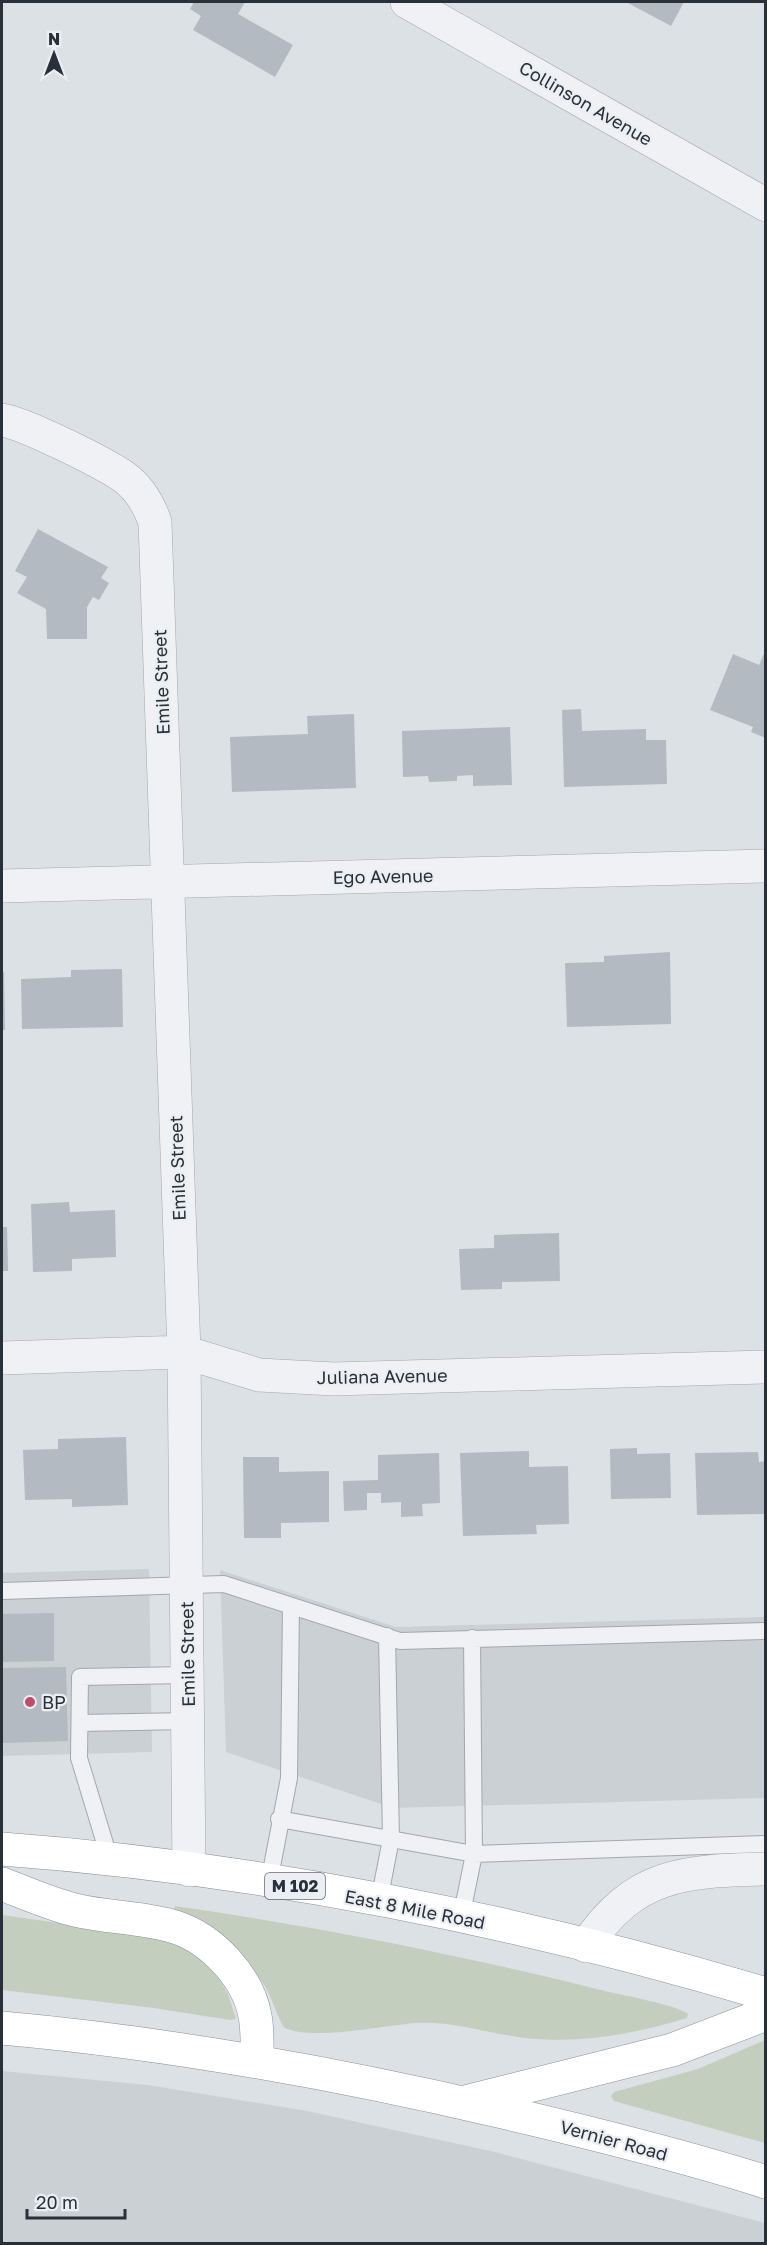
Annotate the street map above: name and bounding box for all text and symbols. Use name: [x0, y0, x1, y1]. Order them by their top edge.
north arrow: [24, 24, 84, 84]
text: N: [48, 29, 60, 49]
street label: Collinson Avenue: [516, 56, 656, 150]
street label: Emile Street: [148, 629, 174, 735]
street label: Ego Avenue: [332, 864, 434, 888]
street label: Emile Street: [164, 1115, 190, 1221]
street label: Juliana Avenue: [316, 1364, 448, 1388]
street label: Emile Street: [175, 1601, 199, 1707]
place label: BP: [42, 1691, 66, 1713]
marker: BP: [23, 1695, 37, 1709]
road number: M 102: [265, 1873, 325, 1899]
street label: East 8 Mile Road: [343, 1885, 487, 1933]
street label: Vernier Road: [558, 2115, 670, 2165]
scale bar: [27, 2182, 124, 2220]
text: 20 m: [36, 2191, 78, 2213]

